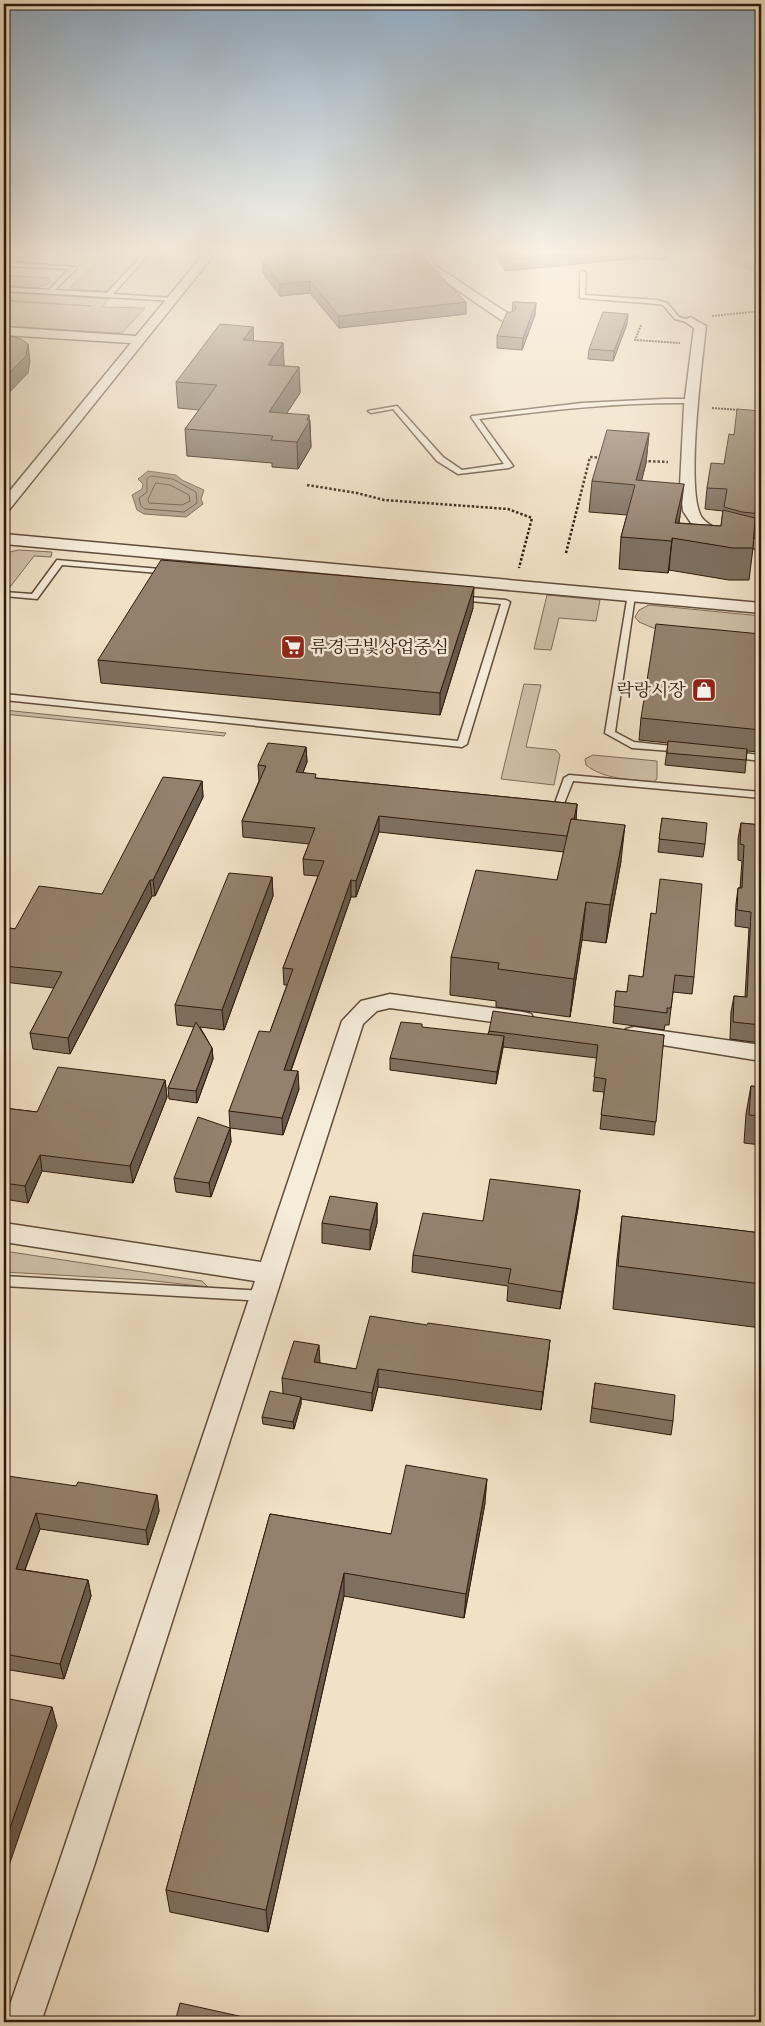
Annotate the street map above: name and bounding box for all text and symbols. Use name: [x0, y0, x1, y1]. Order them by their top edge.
supermarket icon: 류경금빛상업중심: [280, 634, 306, 660]
place label: 류경금빛상업중심: [310, 636, 449, 662]
shop icon: 락랑시장: [691, 677, 717, 703]
place label: 락랑시장: [616, 679, 687, 705]

